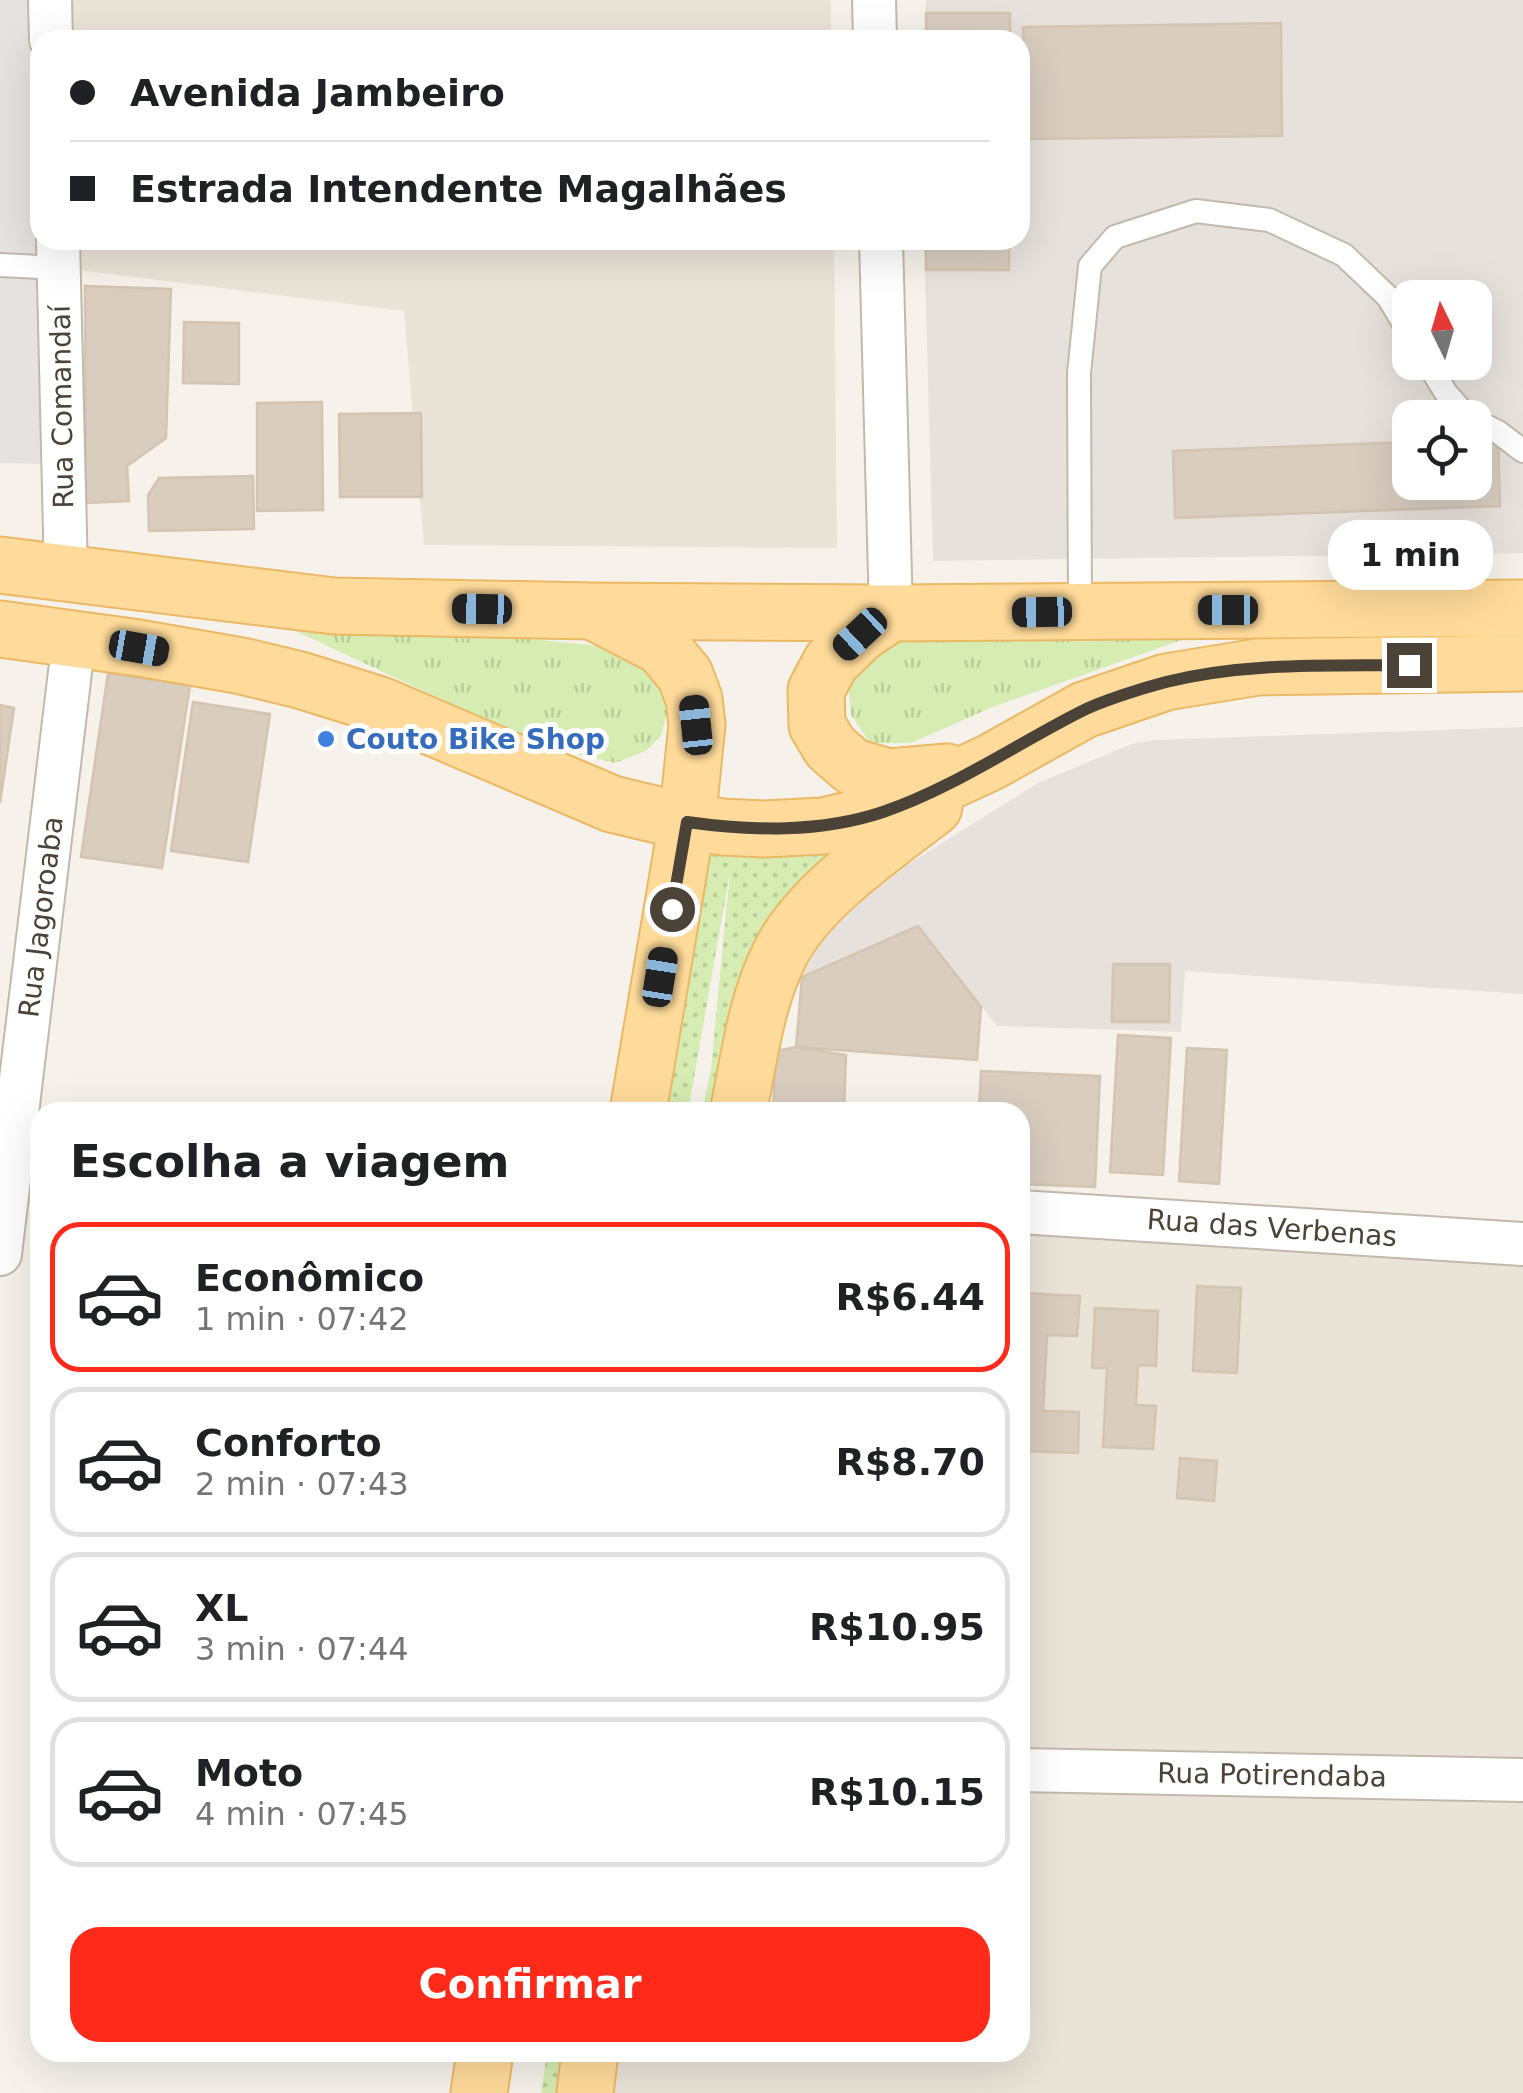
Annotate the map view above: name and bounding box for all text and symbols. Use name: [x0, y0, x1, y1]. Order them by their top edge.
text: Avenida Jambeiro: [130, 71, 505, 115]
text: Estrada Intendente Magalhães: [130, 167, 787, 211]
north arrow: [1392, 280, 1492, 380]
map controls: [1392, 280, 1492, 500]
street label: Rua Comandaí: [44, 304, 80, 509]
button: locate: [1392, 400, 1492, 500]
callout: 1 min: [1326, 520, 1492, 590]
text: 1 min: [1360, 536, 1461, 574]
car: [452, 593, 512, 625]
car: [1198, 595, 1258, 625]
car: [1012, 596, 1072, 628]
car: [828, 603, 892, 665]
car: [107, 628, 171, 668]
route end: [1387, 643, 1432, 688]
car: [678, 694, 714, 756]
place label: Couto Bike Shop: [346, 723, 605, 756]
marker: Couto Bike Shop: [315, 728, 337, 750]
street label: Rua Jagoroaba: [12, 815, 70, 1019]
route start: [650, 887, 695, 932]
car: [640, 945, 680, 1009]
text: Escolha a viagem: [70, 1135, 509, 1188]
street label: Rua das Verbenas: [1146, 1203, 1398, 1253]
icon: car: [75, 1252, 165, 1342]
text: Econômico: [195, 1256, 424, 1300]
text: R$6.44: [836, 1275, 985, 1319]
text: 1 min · 07:42: [195, 1300, 409, 1338]
icon: car: [75, 1417, 165, 1507]
text: Conforto: [195, 1421, 382, 1465]
text: R$8.70: [836, 1440, 985, 1484]
text: 2 min · 07:43: [195, 1465, 409, 1503]
icon: car: [75, 1582, 165, 1672]
text: XL: [195, 1586, 249, 1630]
text: R$10.95: [809, 1605, 985, 1649]
text: 3 min · 07:44: [195, 1630, 409, 1668]
icon: car: [75, 1747, 165, 1837]
text: Moto: [195, 1751, 303, 1795]
street label: Rua Potirendaba: [1157, 1756, 1387, 1794]
text: R$10.15: [809, 1770, 985, 1814]
text: 4 min · 07:45: [195, 1795, 409, 1833]
button: Confirmar: [70, 1927, 990, 2042]

